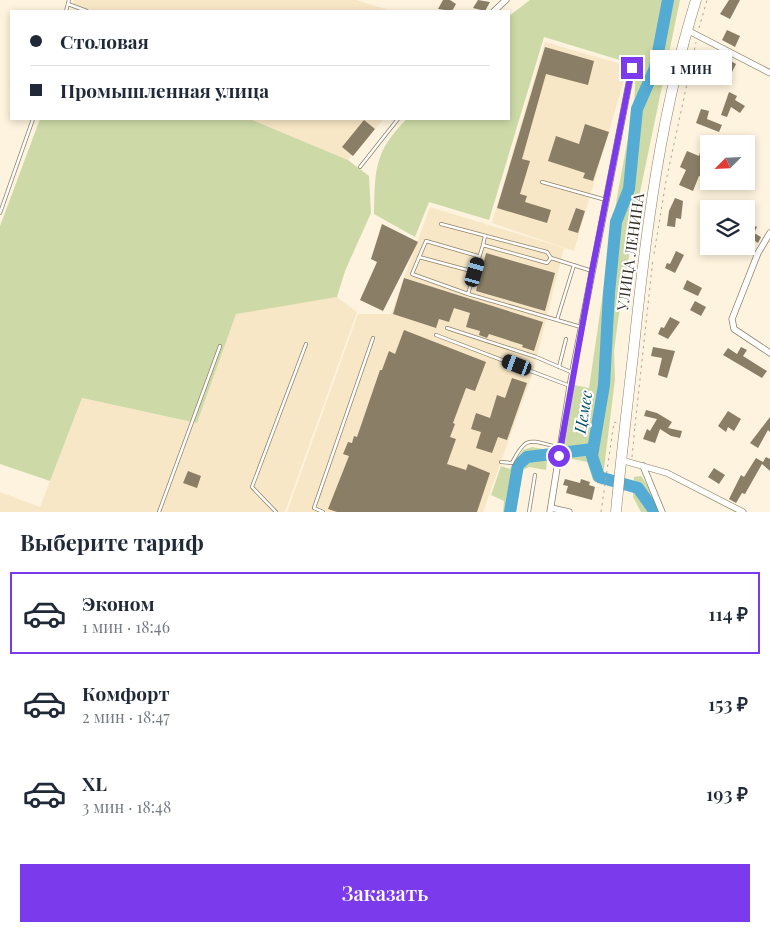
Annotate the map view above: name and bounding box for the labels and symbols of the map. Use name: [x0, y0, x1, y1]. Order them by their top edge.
callout: 1 мин: [650, 50, 732, 86]
route end: [621, 57, 643, 79]
north arrow: [700, 135, 755, 190]
street label: УЛИЦА ЛЕНИНА: [612, 191, 648, 313]
car: [463, 256, 486, 288]
car: [500, 353, 533, 377]
water label: Цемес: [569, 389, 596, 436]
route start: [548, 445, 570, 467]

